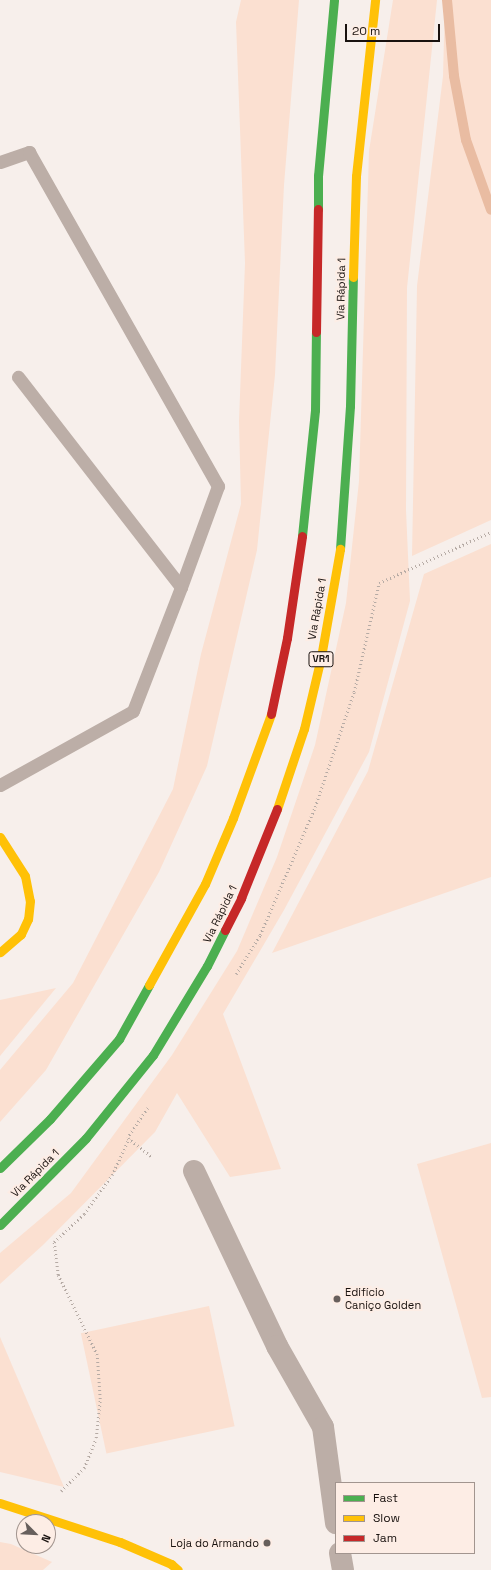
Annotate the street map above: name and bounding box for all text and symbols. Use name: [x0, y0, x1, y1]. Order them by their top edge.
scale bar: [347, 16, 442, 42]
text: 20 m: [352, 23, 380, 39]
street label: Via Rápida 1: [334, 258, 348, 320]
street label: Via Rápida 1: [305, 577, 329, 641]
road number: VR1: [308, 651, 334, 667]
street label: Via Rápida 1: [200, 883, 240, 945]
street label: Via Rápida 1: [8, 1146, 62, 1200]
place label: Edifício Caniço Golden: [345, 1286, 421, 1312]
marker: Edifício Caniço Golden: [332, 1294, 342, 1304]
legend: [335, 1482, 475, 1554]
text: Fast: [373, 1490, 398, 1506]
text: Slow: [373, 1510, 400, 1526]
north arrow: [16, 1514, 56, 1554]
text: Jam: [373, 1530, 397, 1546]
text: N: [38, 1532, 54, 1545]
place label: Loja do Armando: [170, 1536, 259, 1550]
marker: Loja do Armando: [262, 1538, 272, 1548]

